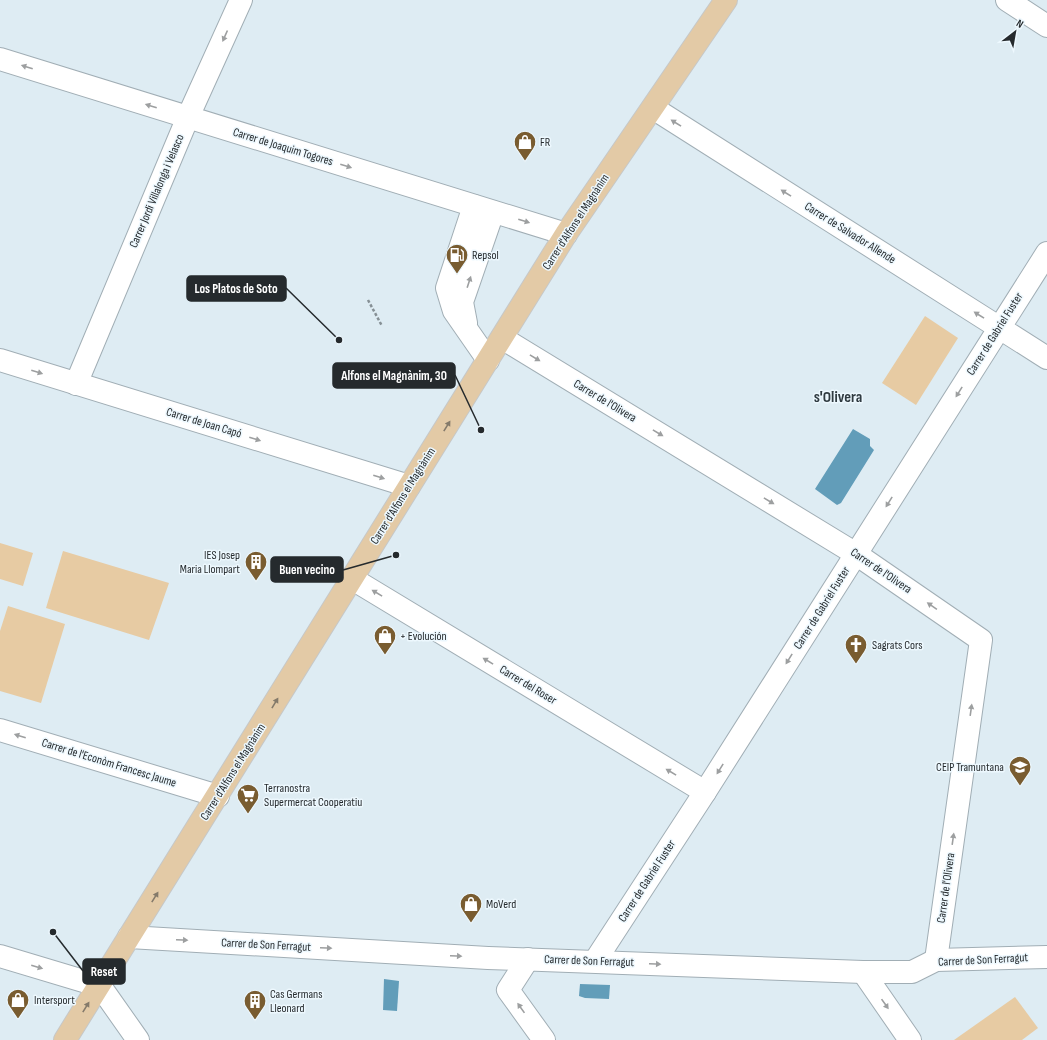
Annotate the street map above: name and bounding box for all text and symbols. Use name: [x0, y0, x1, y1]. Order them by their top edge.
north arrow: [995, 12, 1035, 52]
text: N: [1014, 17, 1026, 31]
one-way arrow: [222, 30, 228, 41]
one-way arrow: [21, 64, 33, 70]
one-way arrow: [145, 103, 157, 109]
one-way arrow: [671, 119, 681, 127]
street label: Carrer de Joaquim Togores: [231, 125, 335, 169]
shop icon: FR: [512, 129, 538, 162]
street label: Carrer Jordi Villalonga i Velasco: [126, 132, 188, 250]
place label: FR: [540, 135, 551, 150]
one-way arrow: [340, 163, 352, 169]
street label: Carrer d'Alfons el Magnànim: [539, 171, 613, 273]
one-way arrow: [780, 189, 792, 196]
street label: Carrer de Salvador Allende: [802, 199, 899, 267]
one-way arrow: [518, 218, 530, 224]
fuel station icon: Repsol: [444, 242, 470, 275]
place label: Repsol: [472, 248, 499, 263]
one-way arrow: [466, 275, 472, 287]
callout: Los Platos de Soto: [187, 276, 286, 301]
text: Los Platos de Soto: [194, 281, 278, 297]
street label: Carrer de Gabriel Fuster: [964, 289, 1027, 378]
one-way arrow: [973, 311, 985, 318]
one-way arrow: [529, 355, 541, 362]
callout: Alfons el Magnànim, 30: [333, 363, 455, 388]
text: Alfons el Magnànim, 30: [340, 368, 447, 384]
one-way arrow: [32, 369, 44, 375]
street label: Carrer de l'Olivera: [571, 376, 640, 426]
one-way arrow: [955, 386, 962, 398]
district label: s'Olivera: [814, 388, 862, 407]
street label: Carrer de Joan Capó: [164, 404, 244, 442]
one-way arrow: [443, 420, 450, 432]
one-way arrow: [652, 430, 664, 437]
one-way arrow: [249, 436, 261, 442]
street label: Carrer d'Alfons el Magnànim: [367, 445, 439, 547]
one-way arrow: [374, 474, 386, 480]
one-way arrow: [764, 497, 774, 505]
one-way arrow: [885, 497, 893, 507]
street label: Carrer de l'Olivera: [847, 545, 915, 597]
place label: IES Josep Maria Llompart: [180, 548, 240, 577]
building icon: IES Josep Maria Llompart: [243, 549, 269, 582]
callout: Buen vecino: [271, 557, 343, 582]
text: Buen vecino: [279, 562, 335, 578]
street label: Carrer de Gabriel Fuster: [791, 563, 854, 652]
one-way arrow: [371, 590, 383, 597]
one-way arrow: [926, 602, 937, 610]
shop icon: + Evolución: [372, 623, 398, 656]
place label: + Evolución: [400, 629, 447, 644]
church icon: Sagrats Cors: [843, 632, 869, 665]
place label: Sagrats Cors: [872, 638, 922, 653]
one-way arrow: [785, 654, 793, 664]
one-way arrow: [483, 657, 493, 665]
street label: Carrer del Roser: [497, 662, 560, 708]
one-way arrow: [271, 697, 278, 709]
one-way arrow: [968, 704, 974, 716]
street label: Carrer d'Alfons el Magnànim: [197, 721, 269, 823]
one-way arrow: [13, 733, 25, 739]
street label: Carrer de l'Econòm Francesc Jaume: [40, 735, 178, 791]
school or university icon: CEIP Tramuntana: [1007, 754, 1033, 787]
place label: CEIP Tramuntana: [936, 760, 1004, 775]
one-way arrow: [716, 763, 723, 775]
one-way arrow: [665, 769, 677, 776]
place label: Terranostra Supermercat Cooperatiu: [264, 781, 362, 810]
supermarket icon: Terranostra Supermercat Cooperatiu: [235, 782, 261, 815]
one-way arrow: [950, 832, 956, 845]
street label: Carrer de Gabriel Fuster: [615, 837, 679, 925]
street label: Carrer de l'Olivera: [934, 852, 958, 924]
one-way arrow: [151, 891, 158, 903]
shop icon: MoVerd: [458, 891, 484, 924]
place label: MoVerd: [486, 897, 516, 912]
street label: Carrer de Son Ferragut: [221, 935, 312, 955]
one-way arrow: [176, 937, 189, 943]
one-way arrow: [320, 945, 332, 952]
street label: Carrer de Son Ferragut: [938, 950, 1029, 970]
street label: Carrer de Son Ferragut: [544, 952, 635, 970]
one-way arrow: [450, 953, 463, 959]
callout: Reset: [83, 959, 125, 984]
one-way arrow: [649, 961, 662, 967]
one-way arrow: [32, 964, 44, 970]
text: Reset: [91, 964, 118, 980]
shop icon: Intersport: [5, 987, 31, 1020]
place label: Cas Germans Lleonard: [270, 987, 323, 1016]
building icon: Cas Germans Lleonard: [242, 988, 268, 1021]
place label: Intersport: [34, 993, 75, 1008]
one-way arrow: [881, 999, 889, 1010]
one-way arrow: [82, 1002, 90, 1012]
one-way arrow: [517, 1003, 525, 1014]

